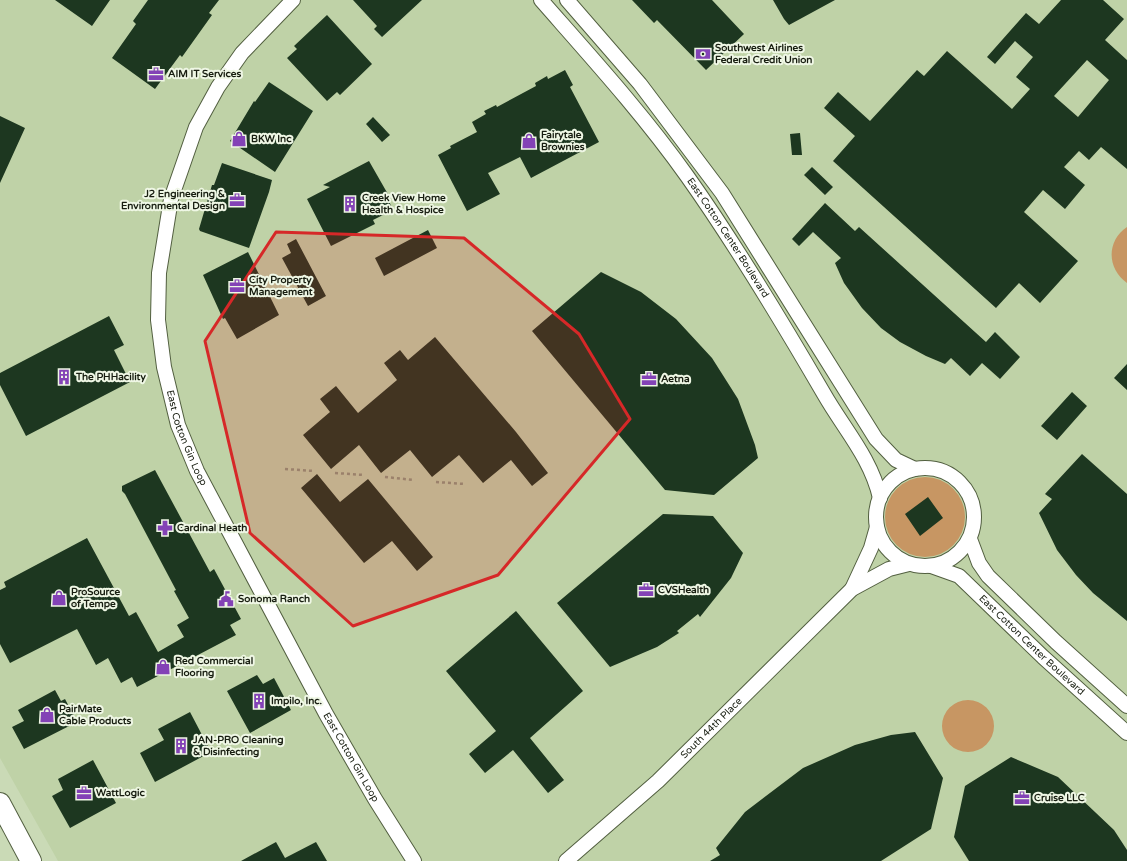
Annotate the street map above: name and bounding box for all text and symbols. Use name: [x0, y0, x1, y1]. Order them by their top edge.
place label: Southwest Airlines Federal Credit Union: [715, 42, 812, 66]
bank icon: Southwest Airlines Federal Credit Union: [694, 45, 712, 63]
office icon: AIM IT Services: [147, 65, 165, 83]
place label: AIM IT Services: [168, 68, 241, 80]
place label: Fairytale Brownies: [541, 129, 585, 153]
shop icon: BKW Inc: [230, 130, 248, 148]
shop icon: Fairytale Brownies: [520, 132, 538, 150]
place label: BKW Inc: [251, 133, 292, 145]
street label: East Cotton Center Boulevard: [684, 176, 771, 300]
place label: J2 Engineering & Environmental Design: [121, 188, 225, 212]
office icon: J2 Engineering & Environmental Design: [228, 191, 246, 209]
place label: Creek View Home Health & Hospice: [362, 192, 446, 216]
building icon: Creek View Home Health & Hospice: [341, 195, 359, 213]
place label: City Property Management: [249, 274, 313, 298]
office icon: City Property Management: [228, 277, 246, 295]
building icon: The PHHacility: [55, 368, 73, 386]
office icon: Aetna: [640, 370, 658, 388]
place label: The PHHacility: [75, 371, 146, 383]
place label: Aetna: [661, 373, 690, 385]
street label: East Cotton Gin Loop: [164, 389, 210, 488]
pharmacy icon: Cardinal Heath: [156, 519, 174, 537]
place label: Cardinal Heath: [177, 522, 247, 534]
office icon: CVSHealth: [637, 581, 655, 599]
place label: CVSHealth: [658, 584, 709, 596]
place label: ProSource of Tempe: [71, 586, 121, 610]
shop icon: ProSource of Tempe: [50, 589, 68, 607]
public building icon: Sonoma Ranch: [217, 590, 235, 608]
street label: East Cotton Center Boulevard: [976, 592, 1087, 698]
place label: Sonoma Ranch: [238, 593, 310, 605]
place label: Red Commercial Flooring: [175, 655, 253, 679]
shop icon: Red Commercial Flooring: [154, 658, 172, 676]
building icon: Impilo, Inc.: [250, 692, 268, 710]
place label: Impilo, Inc.: [271, 695, 323, 707]
street label: South 44th Place: [678, 695, 745, 761]
place label: PairMate Cable Products: [59, 703, 132, 727]
shop icon: PairMate Cable Products: [38, 706, 56, 724]
street label: East Cotton Gin Loop: [320, 710, 382, 804]
place label: JAN-PRO Cleaning & Disinfecting: [192, 734, 284, 758]
building icon: JAN-PRO Cleaning & Disinfecting: [172, 737, 190, 755]
office icon: WattLogic: [75, 784, 93, 802]
place label: WattLogic: [96, 787, 145, 799]
office icon: Cruise LLC: [1013, 789, 1031, 807]
place label: Cruise LLC: [1034, 792, 1085, 804]

